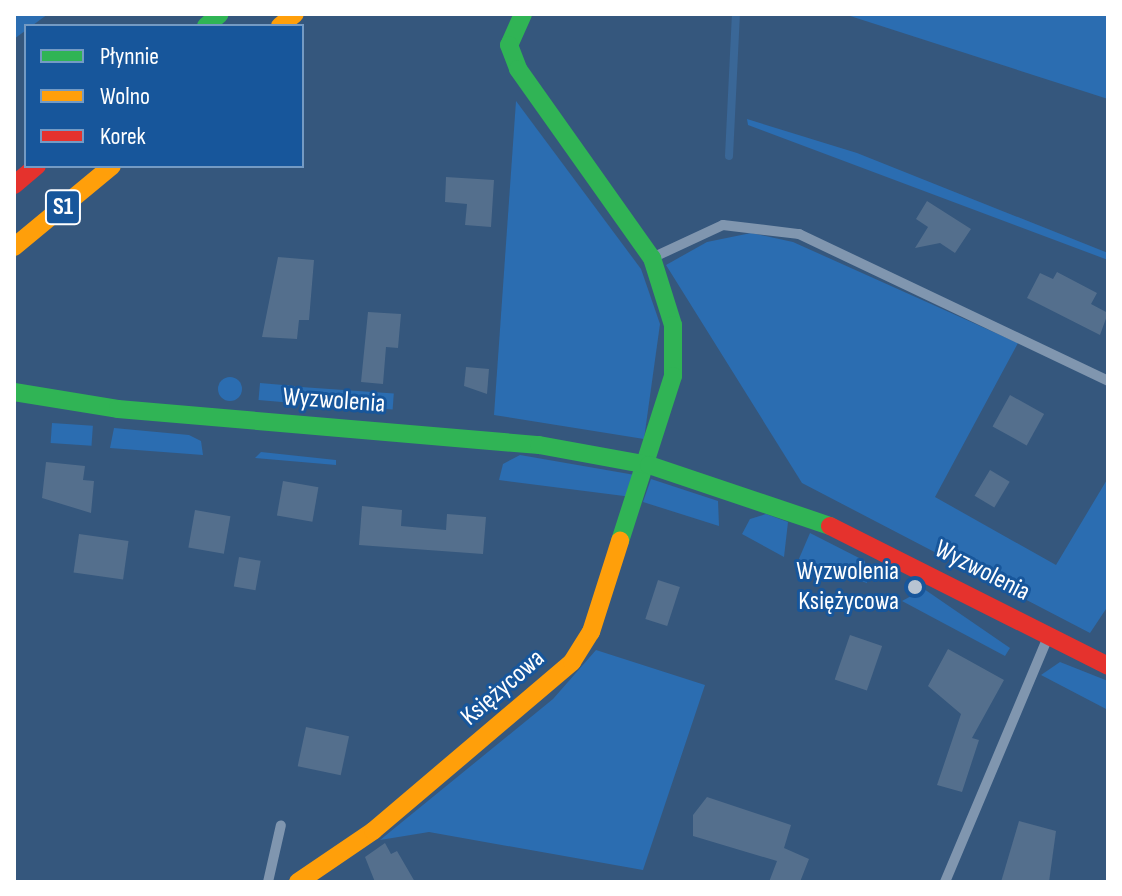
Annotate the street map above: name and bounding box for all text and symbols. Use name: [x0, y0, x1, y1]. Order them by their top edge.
legend: [24, 24, 304, 168]
text: Płynnie: [100, 42, 159, 71]
text: Wolno: [100, 82, 150, 111]
text: Korek: [100, 122, 146, 151]
road number: S1: [43, 187, 83, 227]
street label: Wyzwolenia: [282, 382, 386, 420]
street label: Wyzwolenia: [929, 534, 1035, 608]
place label: Wyzwolenia Księżycowa: [796, 556, 899, 618]
marker: Wyzwolenia Księżycowa: [906, 578, 924, 596]
street label: Księżycowa: [455, 643, 551, 733]

